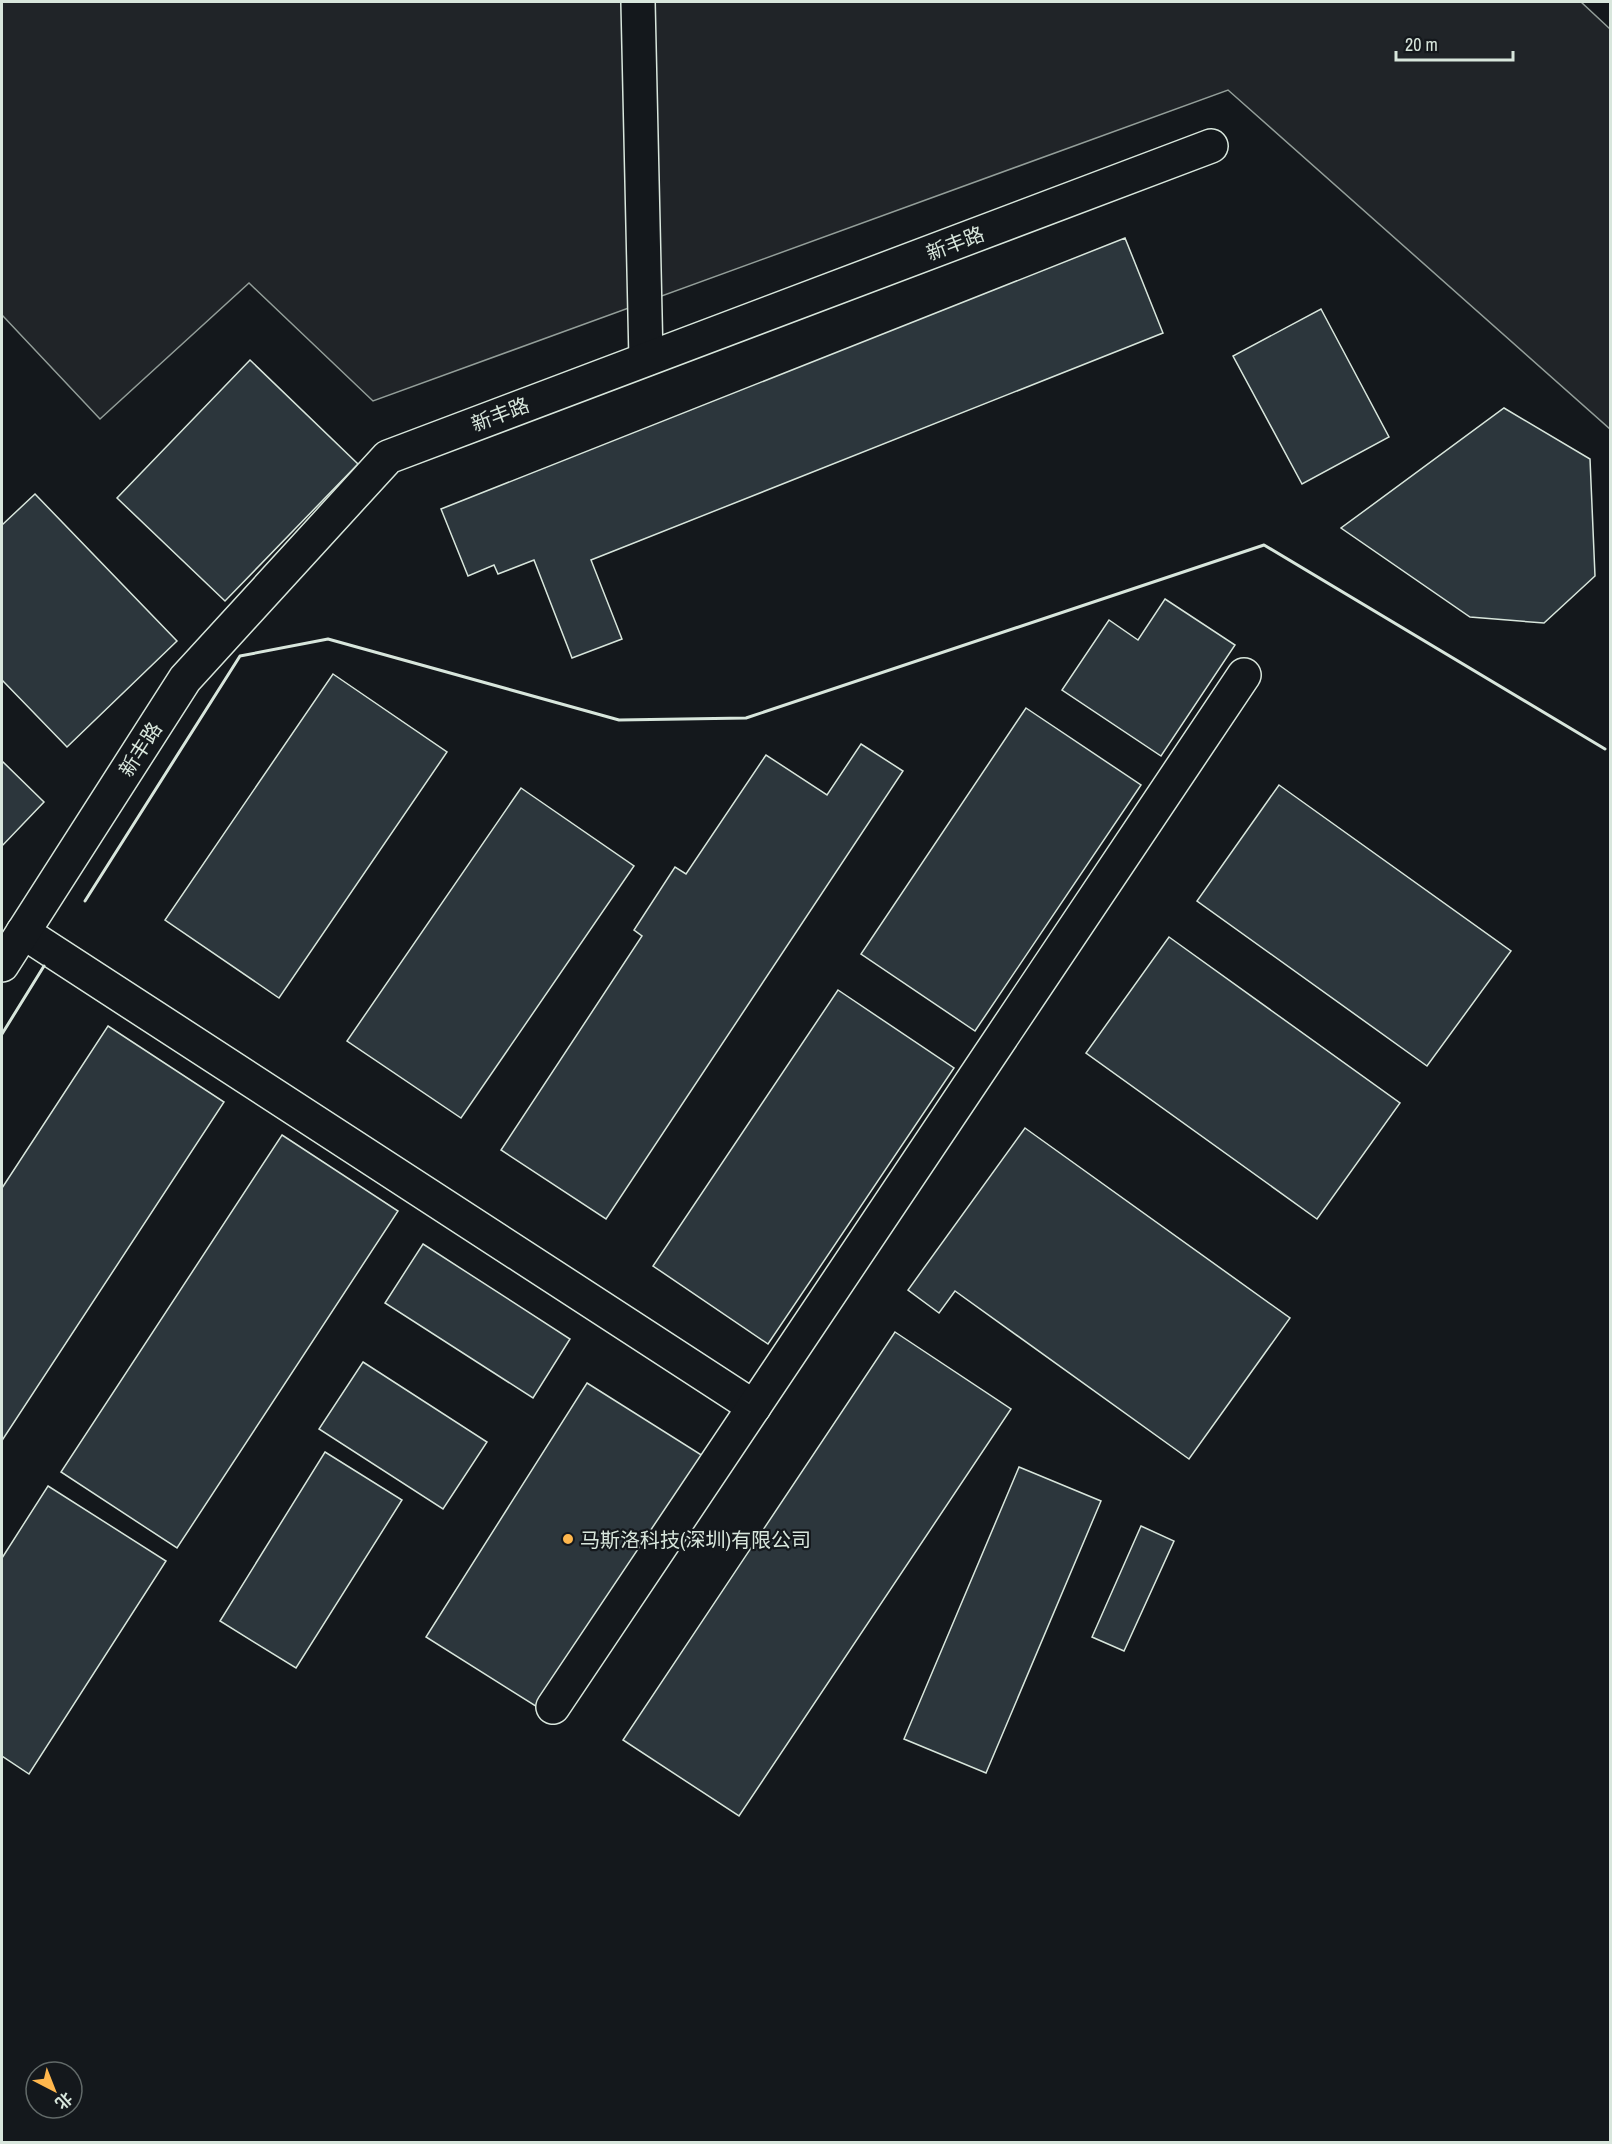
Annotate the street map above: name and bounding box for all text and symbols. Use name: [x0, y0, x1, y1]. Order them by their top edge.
scale bar: [1396, 24, 1513, 62]
text: 20 m: [1405, 32, 1438, 57]
street label: 新丰路: [922, 220, 988, 266]
street label: 新丰路: [467, 391, 533, 437]
street label: 新丰路: [112, 716, 168, 782]
place label: 马斯洛科技(深圳)有限公司: [580, 1526, 811, 1553]
marker: 马斯洛科技(深圳)有限公司: [561, 1532, 575, 1546]
north arrow: [24, 2060, 84, 2120]
text: 北: [51, 2088, 77, 2115]

